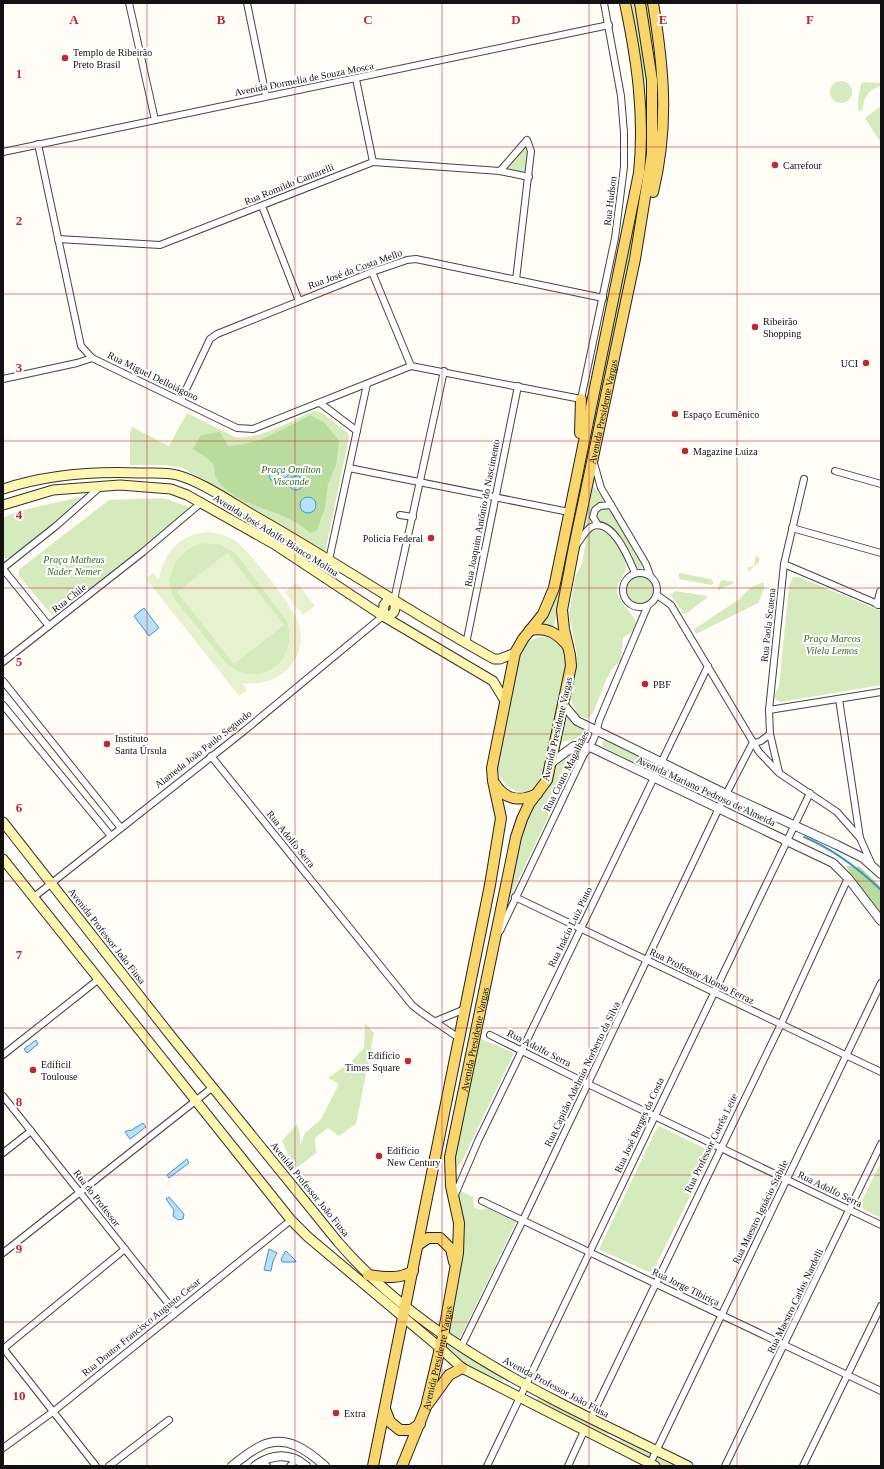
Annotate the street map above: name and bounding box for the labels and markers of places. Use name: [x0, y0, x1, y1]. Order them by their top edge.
place label: Templo de Ribeirão Preto Brasil: [73, 47, 152, 70]
marker: Templo de Ribeirão Preto Brasil: [60, 53, 70, 63]
marker: Carrefour: [770, 160, 780, 170]
place label: Carrefour: [783, 160, 823, 171]
place label: Ribeirão Shopping: [763, 316, 801, 339]
marker: Ribeirão Shopping: [750, 322, 760, 332]
place label: UCI: [841, 358, 858, 369]
marker: UCI: [861, 358, 871, 368]
marker: Espaço Ecumênico: [670, 409, 680, 419]
place label: Espaço Ecumênico: [683, 409, 759, 420]
marker: Magazine Luiza: [680, 446, 690, 456]
place label: Magazine Luiza: [693, 446, 758, 457]
place label: Policia Federal: [363, 533, 423, 544]
marker: Policia Federal: [426, 533, 436, 543]
marker: PBF: [640, 679, 650, 689]
place label: PBF: [653, 679, 671, 690]
place label: Instituto Santa Úrsula: [115, 733, 167, 756]
marker: Instituto Santa Úrsula: [102, 739, 112, 749]
place label: Edifício Times Square: [345, 1050, 401, 1073]
marker: Edifício Times Square: [403, 1056, 413, 1066]
place label: Edificil Toulouse: [41, 1059, 78, 1082]
marker: Edificil Toulouse: [28, 1065, 38, 1075]
place label: Edifício New Century: [387, 1145, 441, 1168]
marker: Edifício New Century: [374, 1151, 384, 1161]
marker: Extra: [331, 1408, 341, 1418]
place label: Extra: [344, 1408, 366, 1419]

